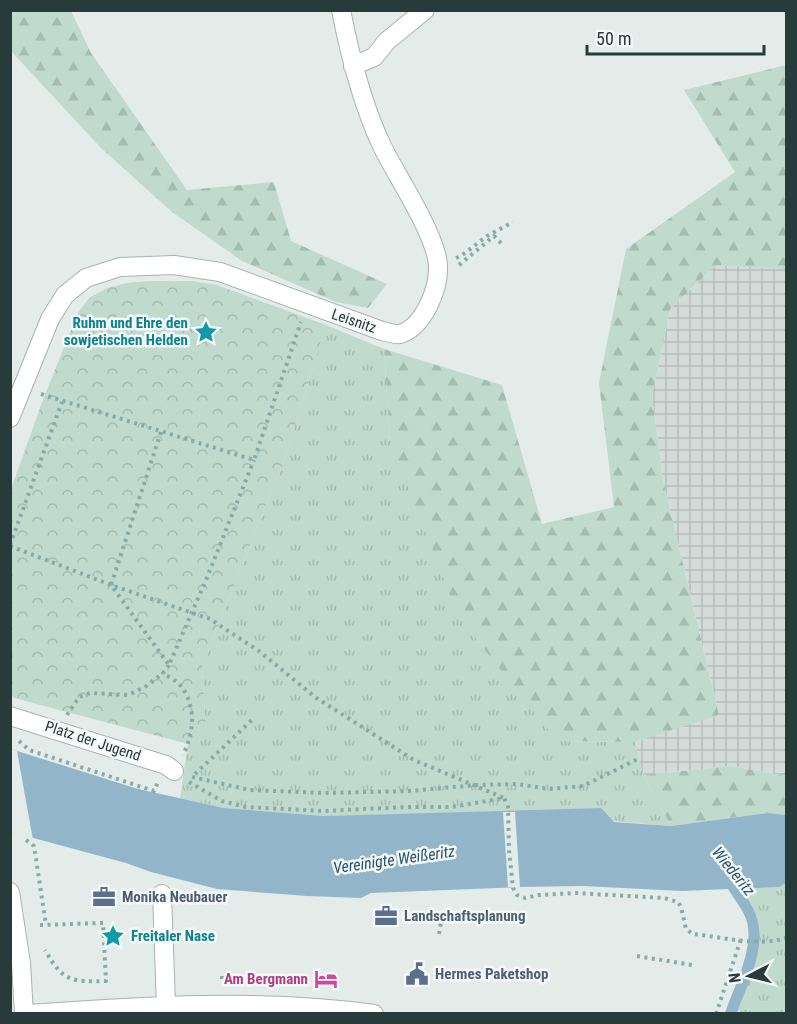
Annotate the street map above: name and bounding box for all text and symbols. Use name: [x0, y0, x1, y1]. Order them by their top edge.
scale bar: [587, 18, 764, 56]
text: 50 m: [596, 28, 631, 49]
street label: Leisnitz: [329, 305, 379, 337]
place label: Ruhm und Ehre den sowjetischen Helden: [64, 314, 188, 349]
place icon: Ruhm und Ehre den sowjetischen Helden: [193, 319, 219, 345]
street label: Platz der Jugend: [43, 717, 143, 765]
water label: Vereinigte Weißeritz: [332, 842, 456, 877]
water label: Wiederitz: [708, 843, 759, 900]
office icon: Monika Neubauer: [91, 884, 117, 910]
place label: Monika Neubauer: [122, 888, 227, 906]
office icon: Landschaftsplanung: [373, 903, 399, 929]
place label: Landschaftsplanung: [404, 907, 526, 925]
place icon: Freitaler Nase: [100, 923, 126, 949]
place label: Freitaler Nase: [131, 927, 215, 945]
north arrow: [719, 946, 779, 1006]
public building icon: Hermes Paketshop: [404, 961, 430, 987]
place label: Hermes Paketshop: [435, 965, 548, 983]
hotel icon: Am Bergmann: [313, 966, 339, 992]
place label: Am Bergmann: [224, 970, 308, 988]
text: N: [725, 972, 745, 984]

